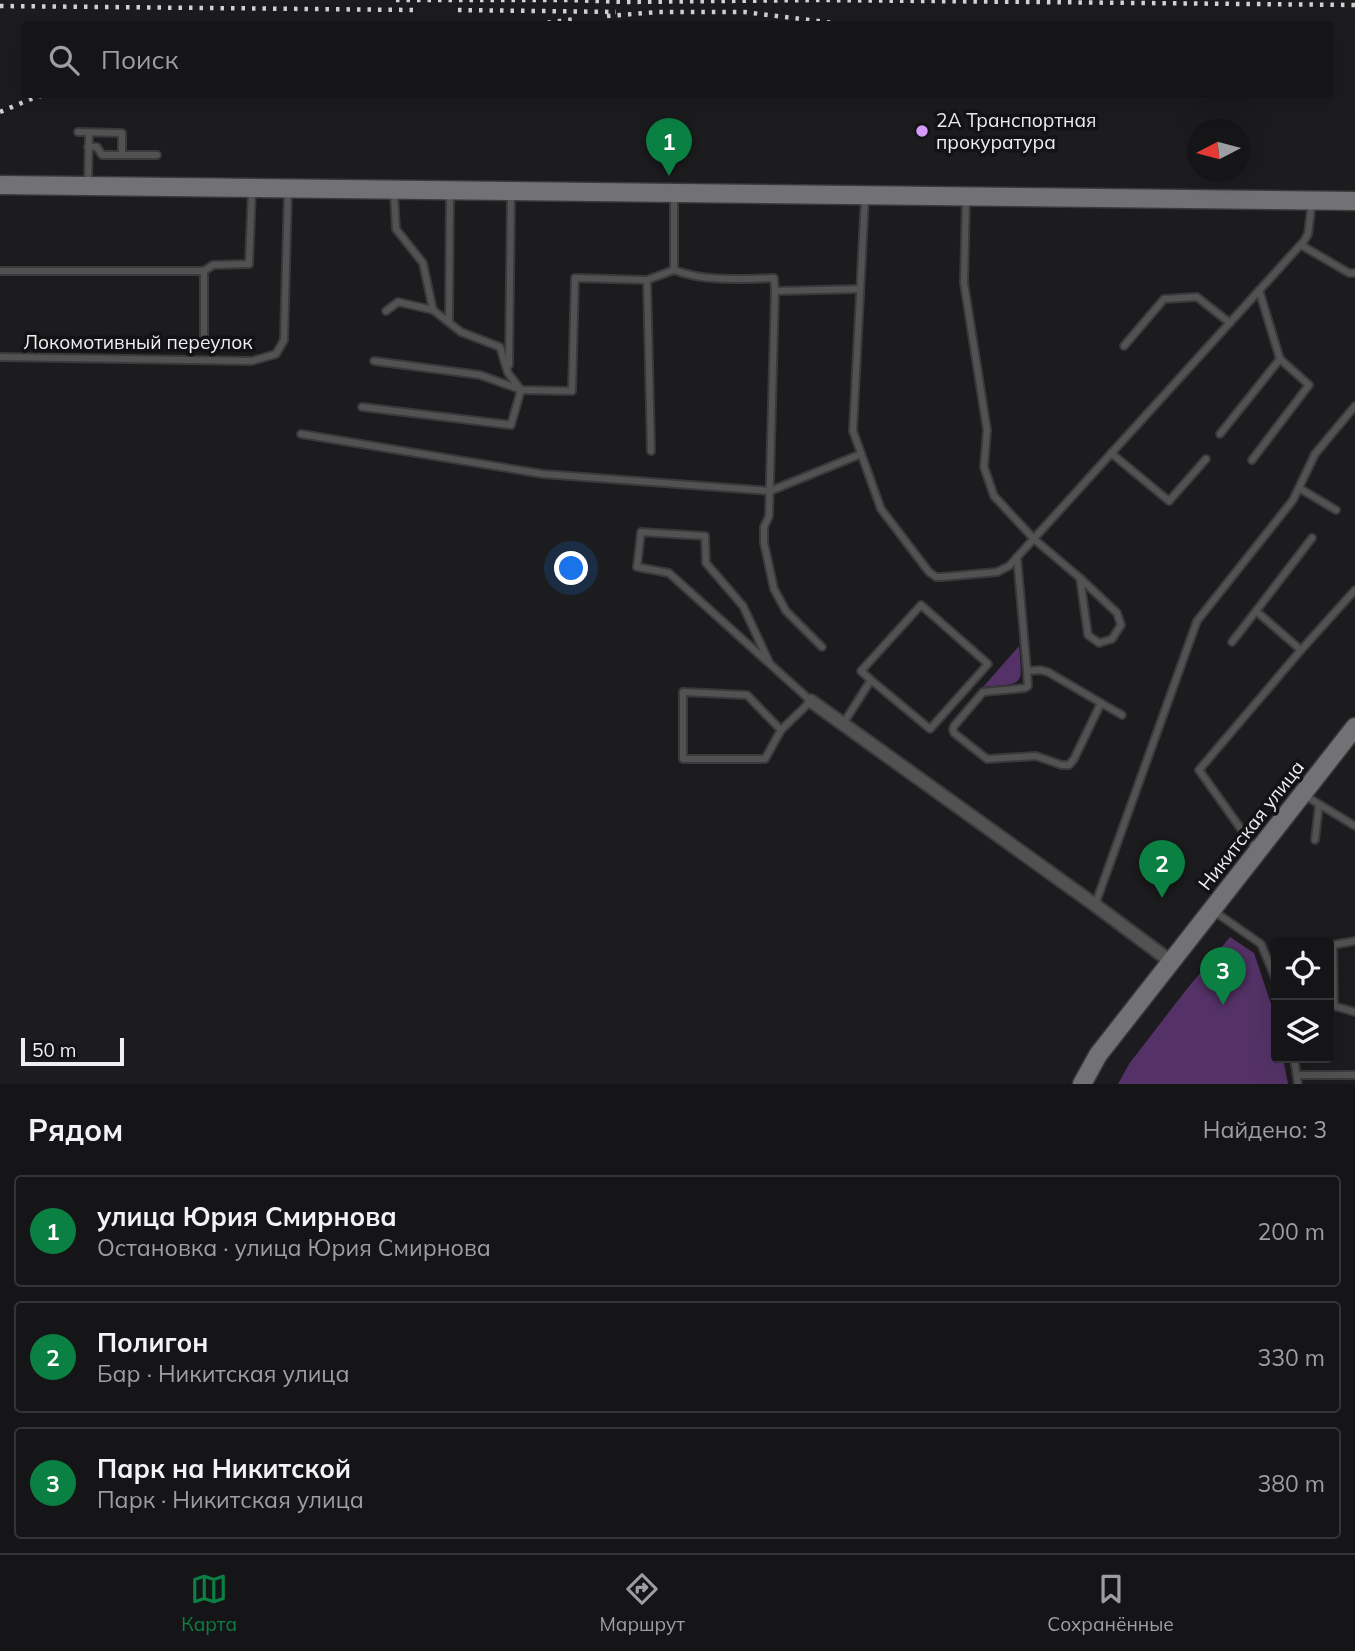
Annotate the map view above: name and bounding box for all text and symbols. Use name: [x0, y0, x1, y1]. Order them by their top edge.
search box: [21, 21, 1334, 98]
icon: search: [45, 41, 83, 79]
text: Поиск: [101, 43, 179, 76]
place label: 2А Транспортная прокуратура: [936, 108, 1096, 154]
pin: 1: [646, 118, 692, 176]
north arrow: [1187, 119, 1250, 182]
marker: 2А Транспортная прокуратура: [914, 123, 930, 139]
street label: Локомотивный переулок: [24, 330, 253, 354]
your location: [554, 551, 588, 585]
street label: Никитская улица: [1193, 755, 1309, 895]
pin: 2: [1139, 840, 1185, 898]
map controls: [1271, 937, 1334, 1063]
button: locate: [1271, 937, 1334, 1000]
pin: 3: [1200, 947, 1246, 1005]
button: layers: [1271, 1000, 1334, 1063]
scale bar: [21, 1035, 124, 1067]
text: 50 m: [32, 1038, 76, 1062]
text: Рядом: [28, 1111, 123, 1149]
text: Найдено: 3: [1203, 1115, 1327, 1144]
text: улица Юрия Смирнова: [97, 1200, 397, 1233]
text: 1: [46, 1217, 60, 1246]
text: 200 m: [1257, 1217, 1325, 1246]
text: Остановка · улица Юрия Смирнова: [97, 1233, 491, 1262]
text: Полигон: [97, 1326, 208, 1359]
text: 2: [46, 1343, 60, 1372]
text: 330 m: [1257, 1343, 1325, 1372]
text: Бар · Никитская улица: [97, 1359, 349, 1388]
text: Парк на Никитской: [97, 1452, 351, 1485]
text: 3: [46, 1469, 60, 1498]
text: 380 m: [1257, 1469, 1325, 1498]
text: Парк · Никитская улица: [97, 1485, 364, 1514]
tab: Карта: [181, 1570, 237, 1636]
tab: Маршрут: [599, 1570, 685, 1636]
tab: Сохранённые: [1047, 1570, 1174, 1636]

